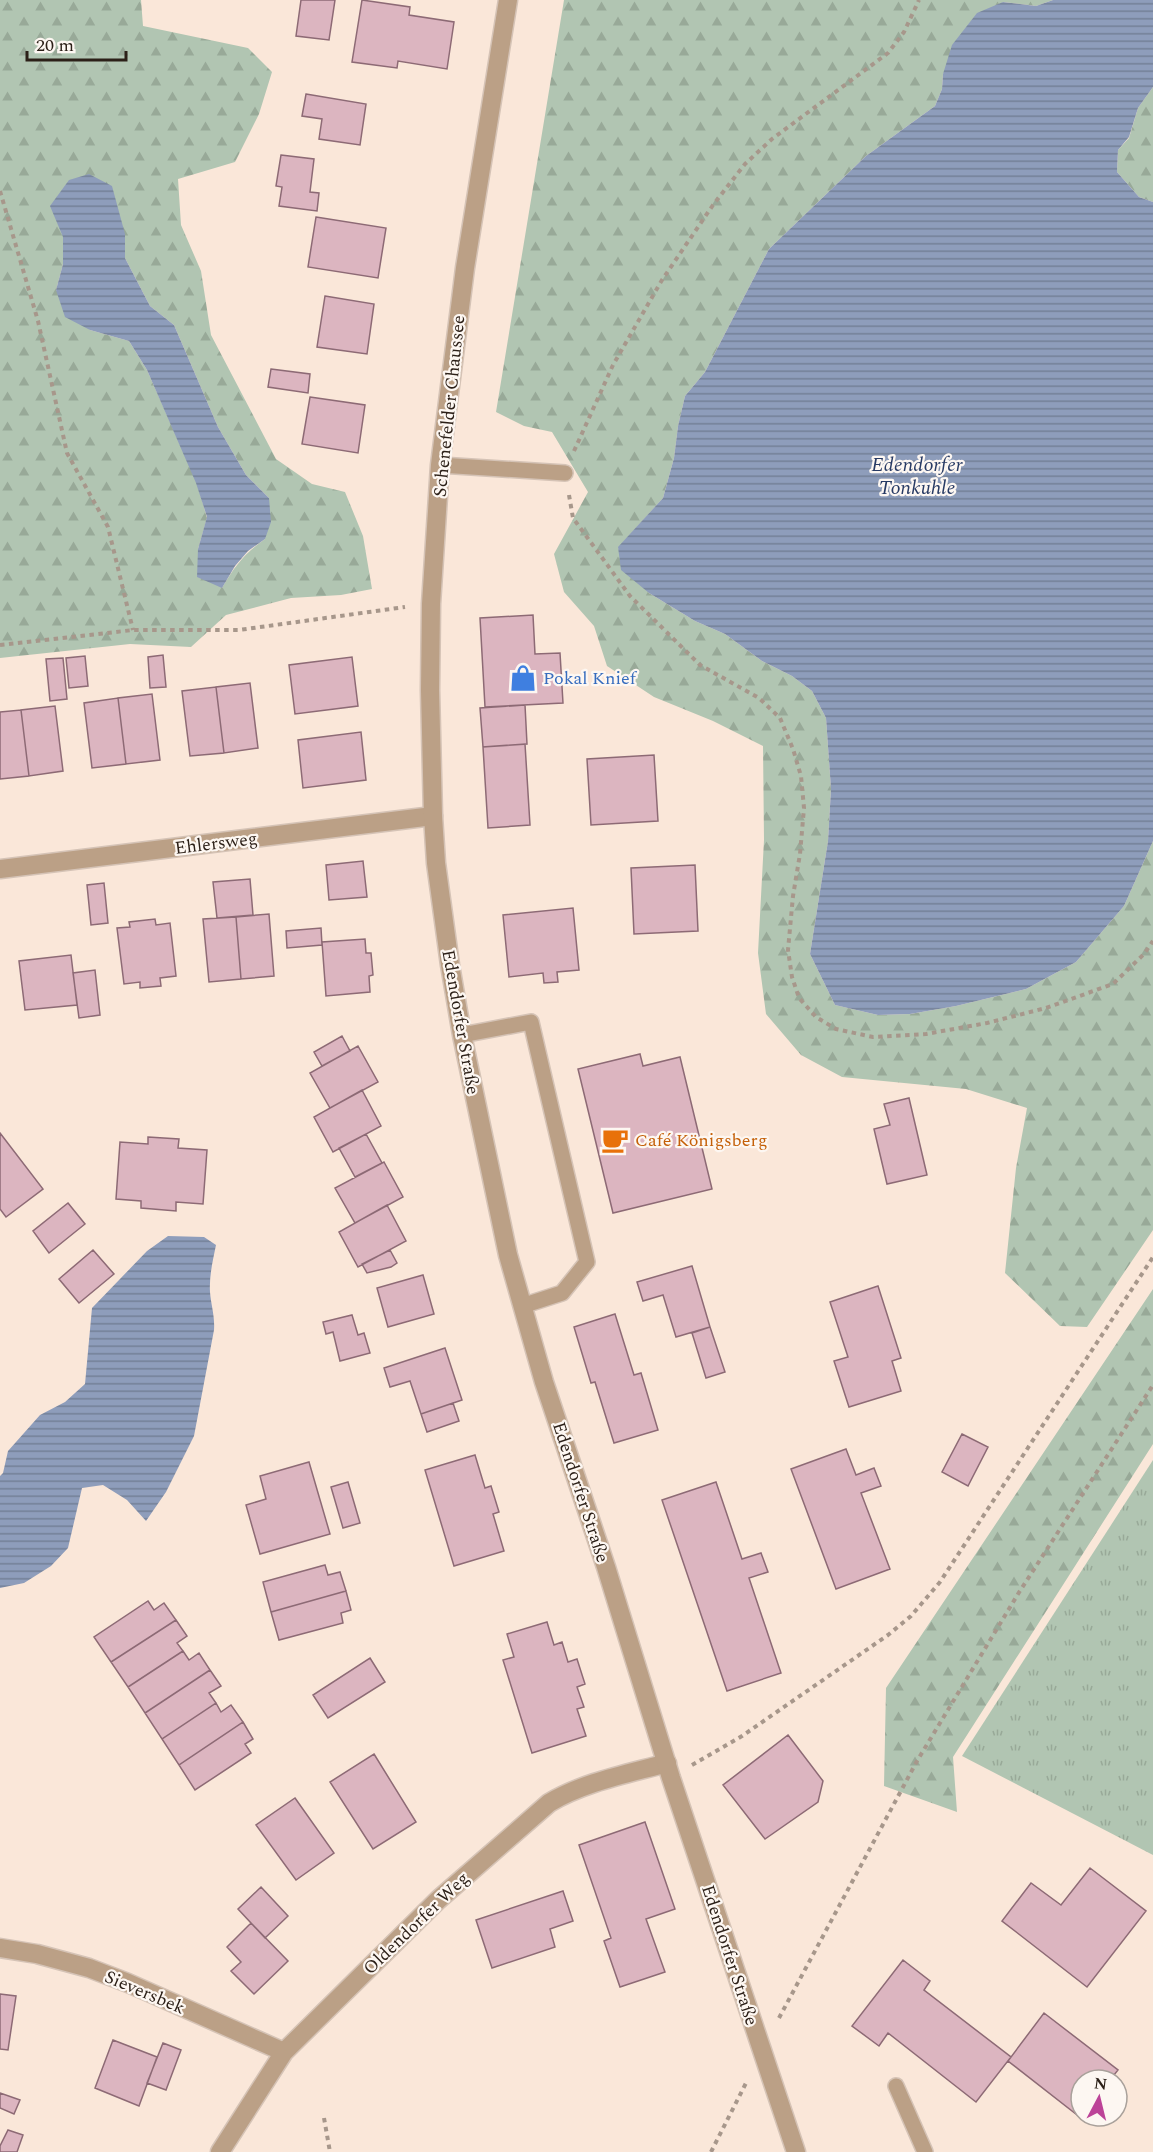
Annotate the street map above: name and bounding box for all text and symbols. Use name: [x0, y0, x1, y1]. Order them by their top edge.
scale bar: [27, 24, 126, 62]
text: 20 m: [36, 32, 74, 59]
street label: Schenefelder Chaussee: [427, 314, 472, 498]
water label: Edendorfer Tonkuhle: [871, 450, 964, 503]
shop icon: Pokal Knief: [508, 663, 538, 693]
place label: Pokal Knief: [543, 665, 638, 692]
street label: Ehlersweg: [173, 825, 259, 862]
street label: Edendorfer Straße: [434, 948, 487, 1097]
cafe icon: Café Königsberg: [600, 1125, 630, 1155]
place label: Café Königsberg: [635, 1127, 767, 1154]
street label: Edendorfer Straße: [545, 1418, 616, 1566]
street label: Oldendorfer Weg: [357, 1866, 476, 1981]
street label: Edendorfer Straße: [694, 1881, 765, 2029]
street label: Sieversbek: [100, 1963, 189, 2021]
north arrow: [1069, 2068, 1129, 2128]
text: N: [1093, 2071, 1109, 2097]

